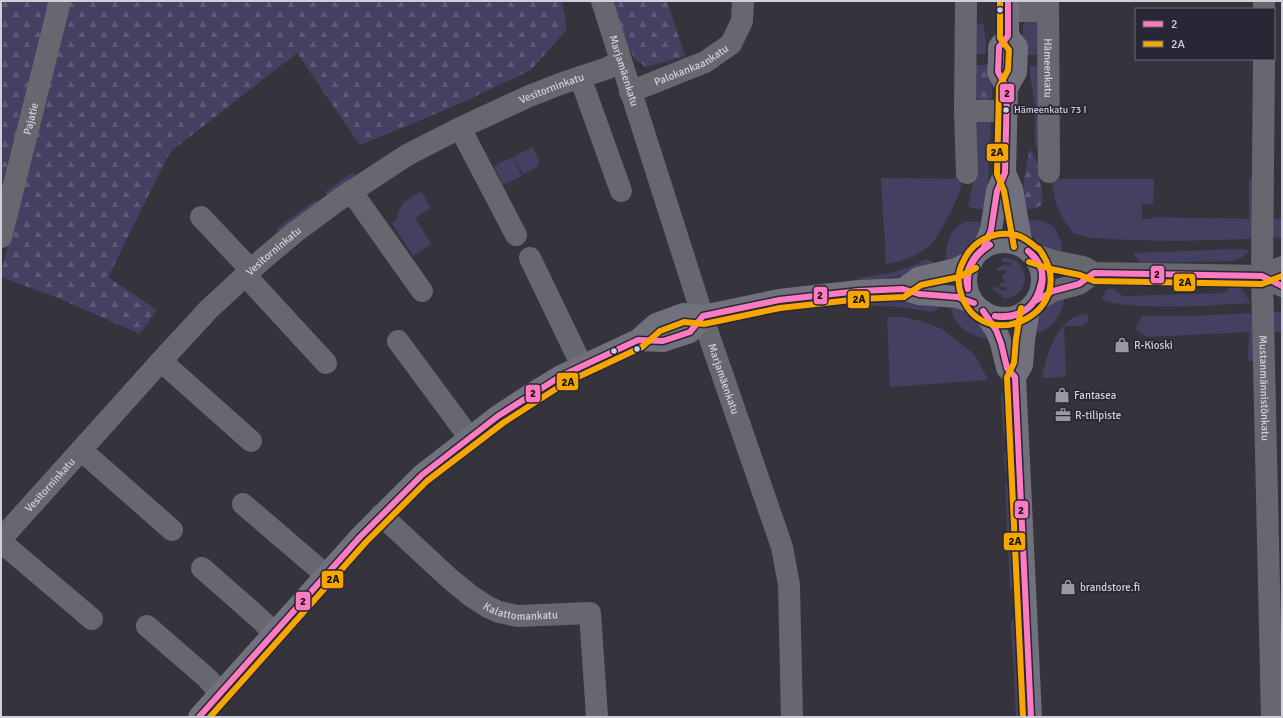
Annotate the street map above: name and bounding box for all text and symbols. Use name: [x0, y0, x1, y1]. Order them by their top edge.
unlabelled marker: [995, 5, 1005, 15]
legend: [1135, 8, 1275, 60]
text: 2: [1171, 17, 1177, 32]
street label: Marjamäenkatu: [607, 33, 642, 108]
text: 2A: [1171, 37, 1185, 52]
street label: Hämeenkatu: [1042, 38, 1055, 98]
street label: Palokankaankatu: [652, 41, 731, 88]
street label: Vesitorninkatu: [517, 70, 586, 106]
line badge: 2: [999, 83, 1015, 103]
text: 2: [1004, 87, 1010, 100]
street label: Pajatie: [20, 101, 41, 136]
place label: Hämeenkatu 73 I: [1014, 104, 1086, 116]
marker: Hämeenkatu 73 I: [1001, 105, 1011, 115]
line badge: 2A: [986, 143, 1009, 162]
text: 2A: [991, 146, 1003, 159]
street label: Vesitorninkatu: [243, 224, 304, 278]
line badge: 2: [1150, 265, 1165, 284]
text: 2: [1154, 268, 1160, 281]
line badge: 2A: [1173, 273, 1196, 292]
text: 2A: [1179, 276, 1191, 289]
line badge: 2: [813, 286, 828, 305]
text: 2: [817, 289, 823, 302]
line badge: 2A: [847, 290, 870, 309]
text: 2A: [853, 293, 865, 306]
street label: Mustanmännistönkatu: [1257, 335, 1272, 441]
shop icon: R-Kioski: [1113, 336, 1131, 354]
place label: R-Kioski: [1134, 339, 1173, 352]
street label: Marjamäenkatu: [706, 342, 742, 416]
unlabelled marker: [632, 344, 642, 354]
unlabelled marker: [609, 346, 619, 356]
line badge: 2A: [556, 372, 579, 391]
text: 2A: [562, 376, 574, 389]
line badge: 2: [525, 384, 541, 403]
shop icon: Fantasea: [1053, 386, 1071, 404]
text: 2: [530, 387, 536, 400]
place label: Fantasea: [1074, 389, 1117, 402]
office icon: R-tilipiste: [1054, 406, 1072, 424]
place label: R-tilipiste: [1075, 409, 1121, 422]
street label: Vesitorninkatu: [22, 455, 78, 515]
line badge: 2: [1014, 500, 1029, 519]
text: 2: [1018, 504, 1024, 517]
line badge: 2A: [1003, 532, 1026, 551]
text: 2A: [1009, 535, 1021, 548]
line badge: 2A: [321, 570, 344, 589]
text: 2A: [327, 573, 339, 586]
shop icon: brandstore.fi: [1059, 578, 1077, 596]
place label: brandstore.fi: [1080, 581, 1140, 594]
line badge: 2: [295, 591, 311, 611]
text: 2: [300, 595, 306, 608]
street label: Kalattomankatu: [481, 599, 558, 623]

